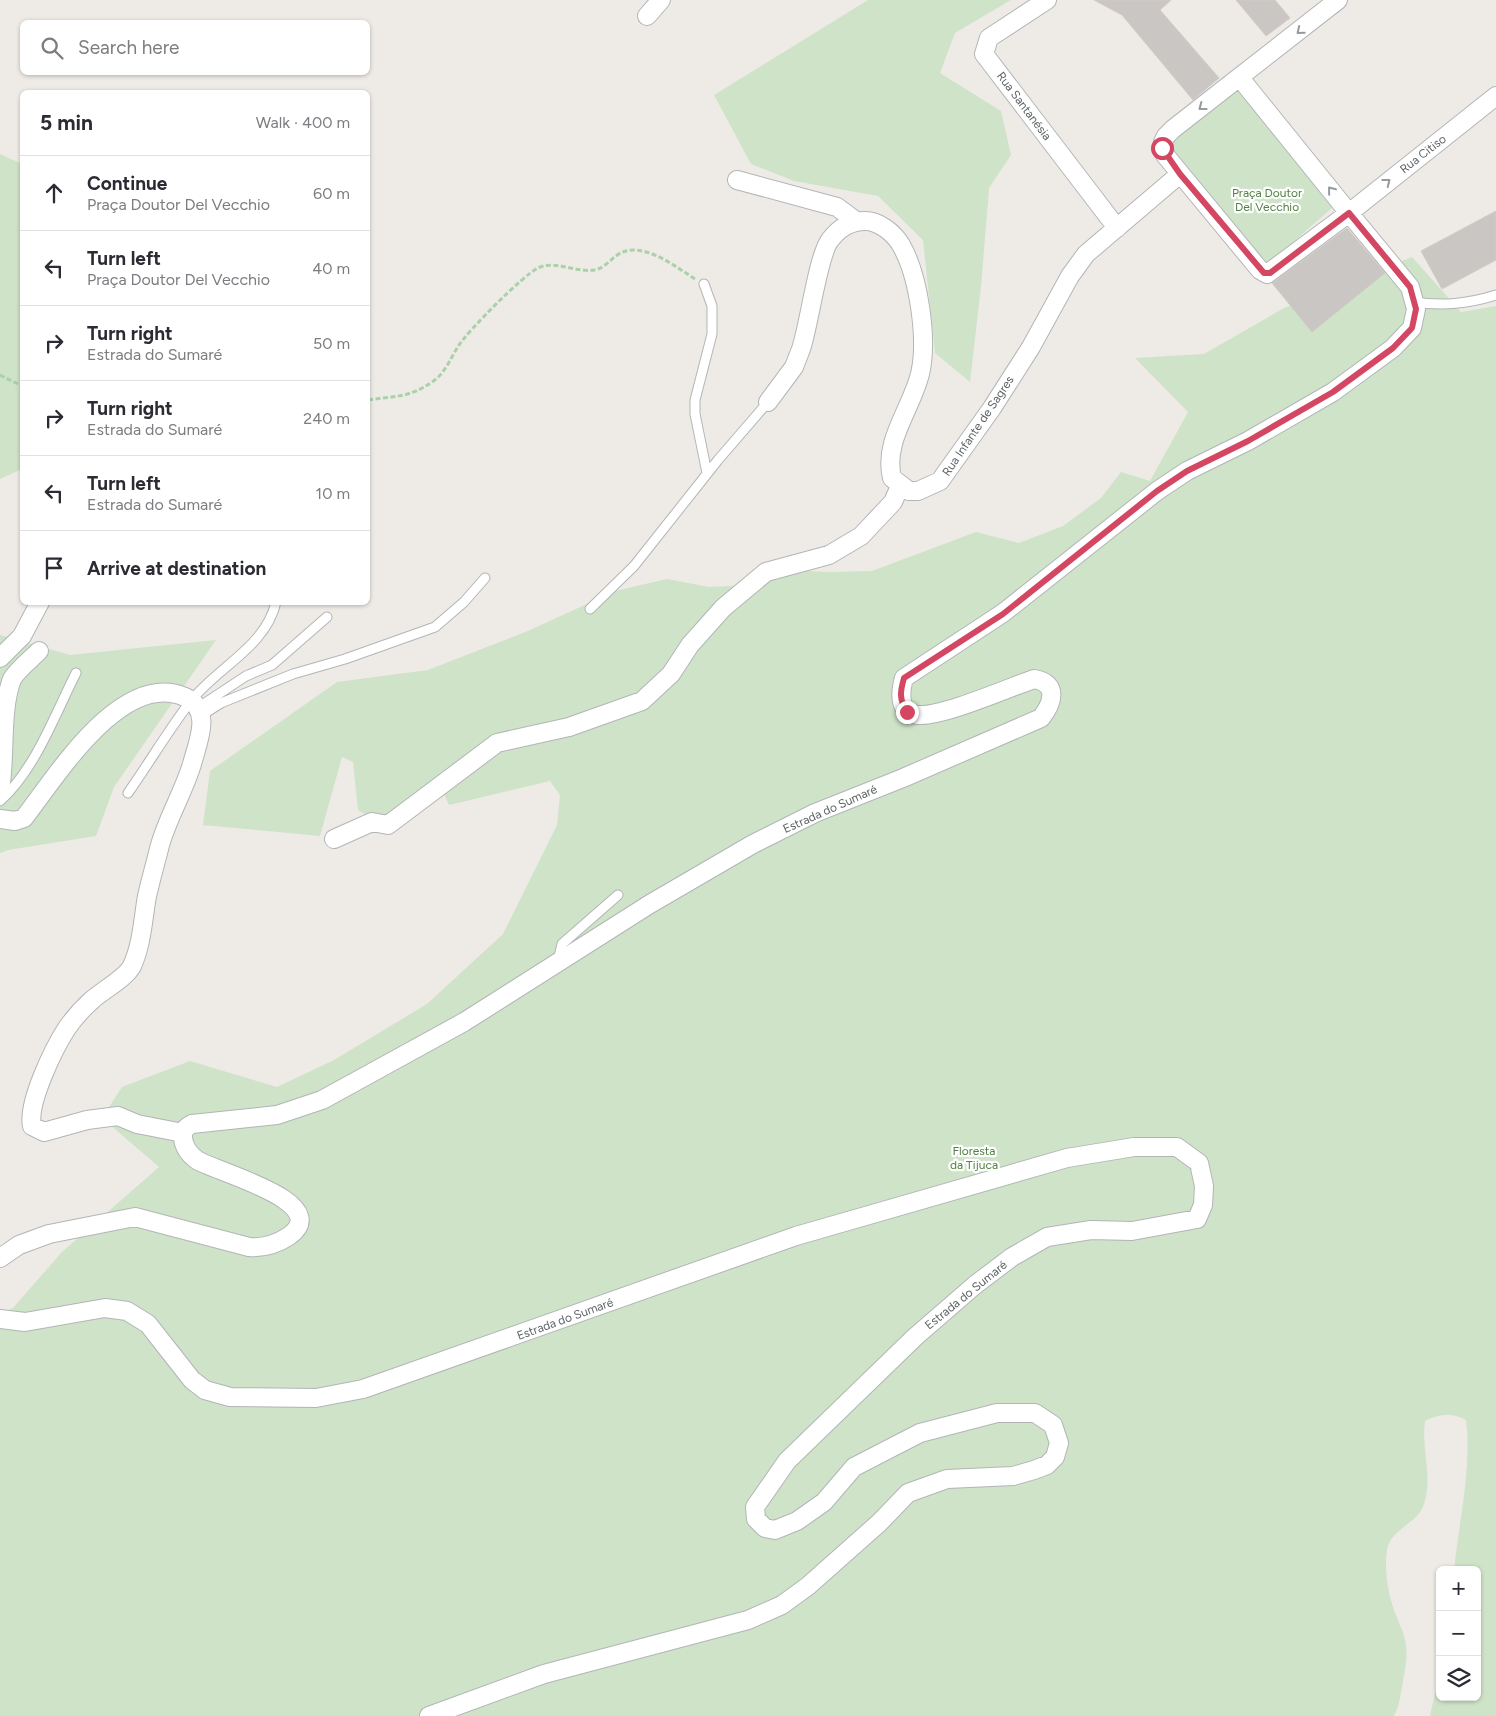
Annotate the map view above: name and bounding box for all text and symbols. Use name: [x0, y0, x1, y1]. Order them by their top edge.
search box: [20, 20, 370, 75]
one-way arrow: [1296, 25, 1305, 34]
icon: search: [38, 34, 66, 62]
text: Search here: [78, 36, 180, 59]
street label: Rua Santanésia: [994, 69, 1054, 143]
one-way arrow: [1199, 102, 1208, 110]
text: 5 min: [40, 110, 93, 135]
text: Walk · 400 m: [256, 113, 350, 132]
street label: Rua Citiso: [1397, 132, 1449, 176]
route start: [1151, 137, 1174, 160]
text: Continue: [87, 172, 167, 195]
icon: ahead: [40, 179, 68, 207]
one-way arrow: [1382, 179, 1391, 188]
text: 60 m: [313, 184, 350, 203]
park label: Praça Doutor Del Vecchio: [1232, 186, 1302, 214]
one-way arrow: [1328, 187, 1337, 196]
text: Praça Doutor Del Vecchio: [87, 195, 270, 214]
text: Turn left: [87, 247, 161, 270]
icon: left: [40, 254, 68, 282]
text: 40 m: [312, 259, 350, 278]
text: Praça Doutor Del Vecchio: [87, 270, 270, 289]
text: Turn right: [87, 322, 173, 345]
icon: right: [40, 329, 68, 357]
text: 50 m: [313, 334, 350, 353]
text: Estrada do Sumaré: [87, 345, 222, 364]
street label: Rua Infante de Sagres: [939, 373, 1017, 479]
text: Turn right: [87, 397, 173, 420]
icon: right: [40, 404, 68, 432]
text: 240 m: [303, 409, 350, 428]
text: Estrada do Sumaré: [87, 420, 222, 439]
text: Turn left: [87, 472, 161, 495]
icon: left: [40, 479, 68, 507]
text: 10 m: [316, 484, 350, 503]
text: Estrada do Sumaré: [87, 495, 222, 514]
icon: arrive: [40, 554, 68, 582]
text: Arrive at destination: [87, 557, 266, 580]
route end: [896, 701, 919, 724]
street label: Estrada do Sumaré: [781, 782, 880, 836]
park label: Floresta da Tijuca: [950, 1144, 998, 1172]
street label: Estrada do Sumaré: [922, 1257, 1010, 1332]
street label: Estrada do Sumaré: [515, 1295, 615, 1343]
map controls: [1436, 1566, 1481, 1701]
button: +: [1436, 1566, 1481, 1611]
button: −: [1436, 1611, 1481, 1656]
button: layers: [1436, 1656, 1481, 1701]

